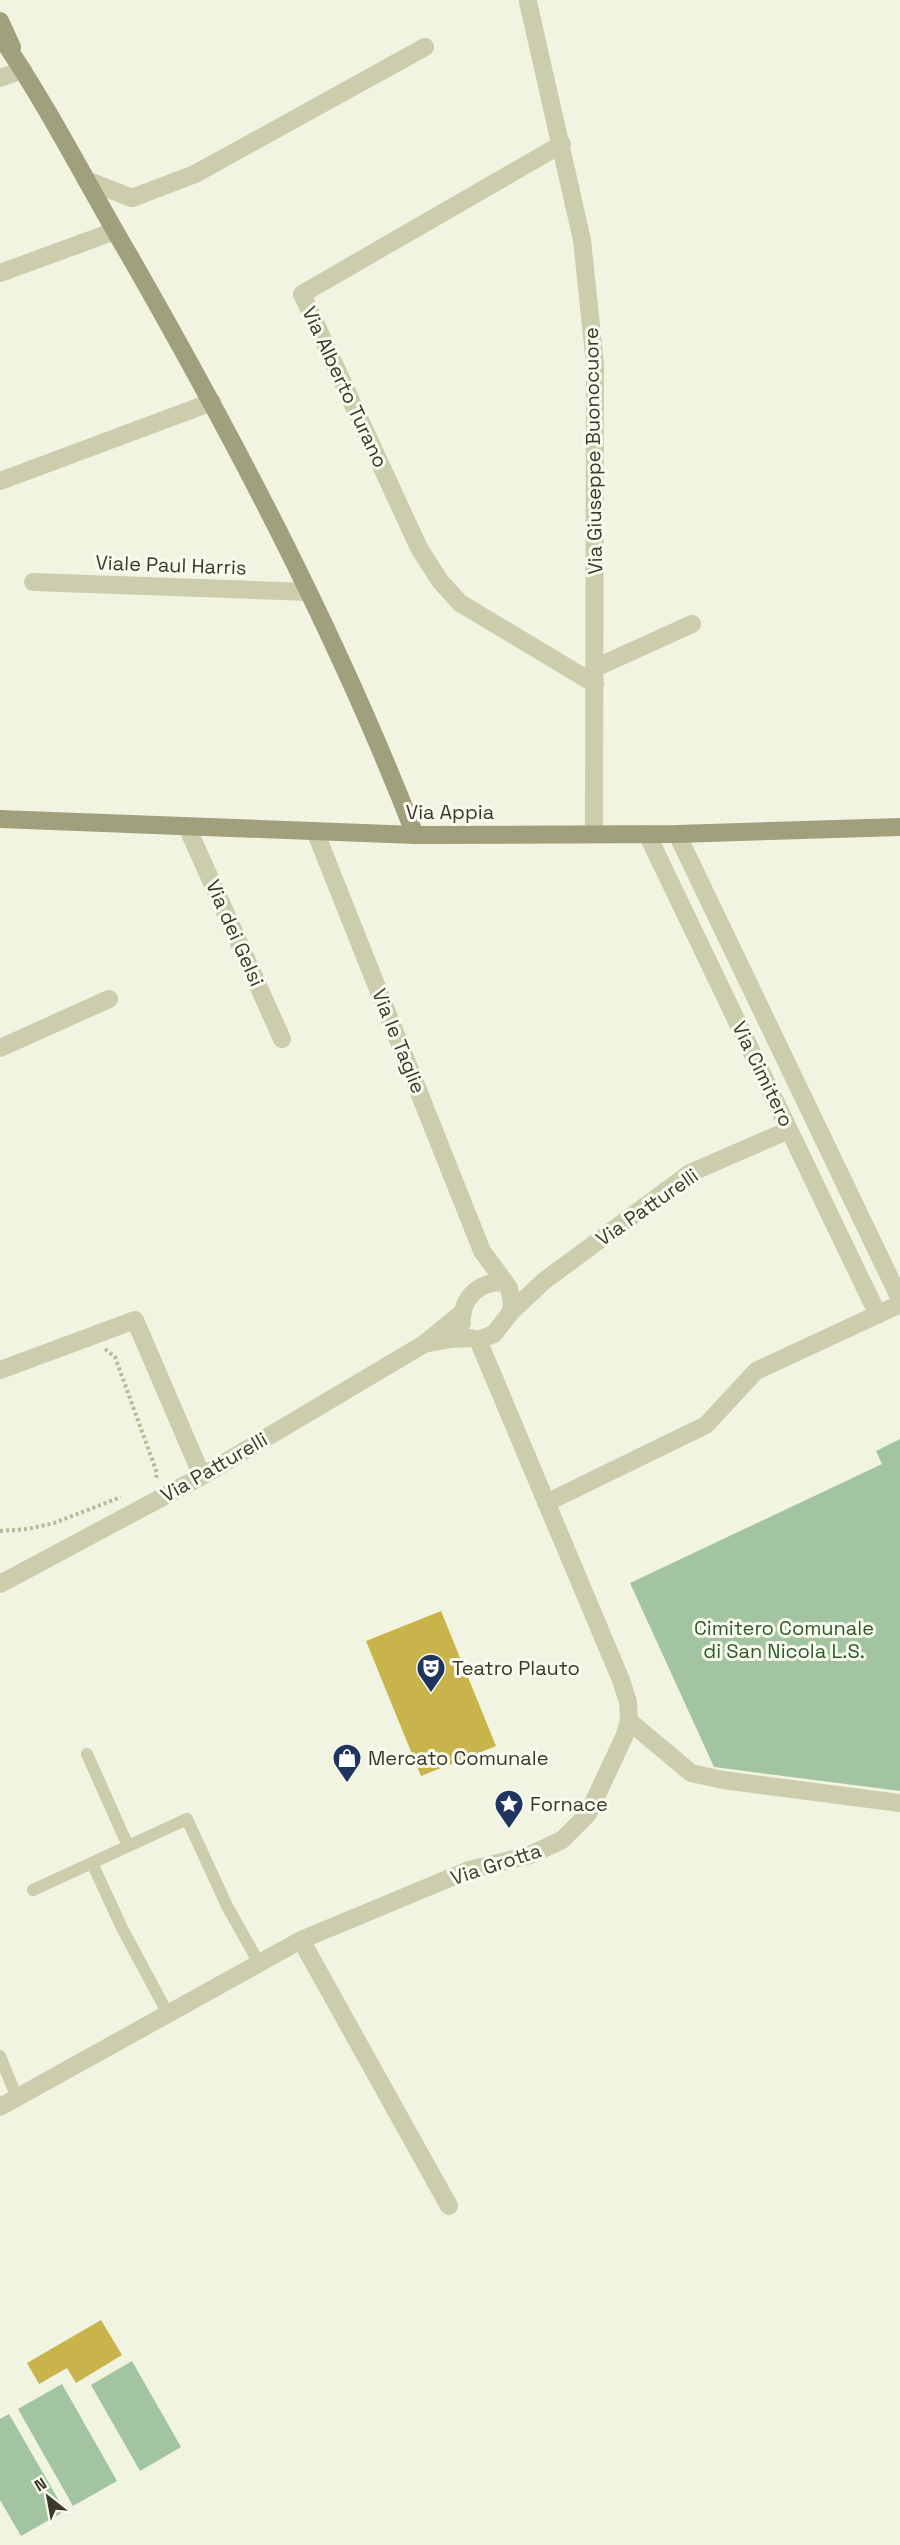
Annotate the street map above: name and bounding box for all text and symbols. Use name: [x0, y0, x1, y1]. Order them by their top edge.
street label: Via Alberto Turano: [296, 302, 394, 472]
street label: Via Giuseppe Buonocuore: [578, 327, 608, 575]
street label: Viale Paul Harris: [95, 549, 247, 581]
street label: Via Appia: [406, 799, 494, 825]
street label: Via dei Gelsi: [200, 876, 270, 990]
street label: Via le Taglie: [366, 985, 432, 1097]
street label: Via Cimitero: [726, 1017, 800, 1131]
street label: Via Patturelli: [591, 1162, 703, 1252]
street label: Via Patturelli: [156, 1426, 272, 1508]
park label: Cimitero Comunale di San Nicola L.S.: [694, 1615, 874, 1664]
theatre icon: Teatro Plauto: [415, 1652, 447, 1694]
place label: Teatro Plauto: [452, 1655, 580, 1681]
shop icon: Mercato Comunale: [331, 1742, 363, 1784]
place label: Mercato Comunale: [368, 1745, 548, 1771]
place icon: Fornace: [493, 1788, 525, 1830]
place label: Fornace: [530, 1791, 608, 1817]
street label: Via Grotta: [447, 1837, 545, 1891]
north arrow: [18, 2467, 78, 2527]
text: N: [31, 2473, 51, 2496]

